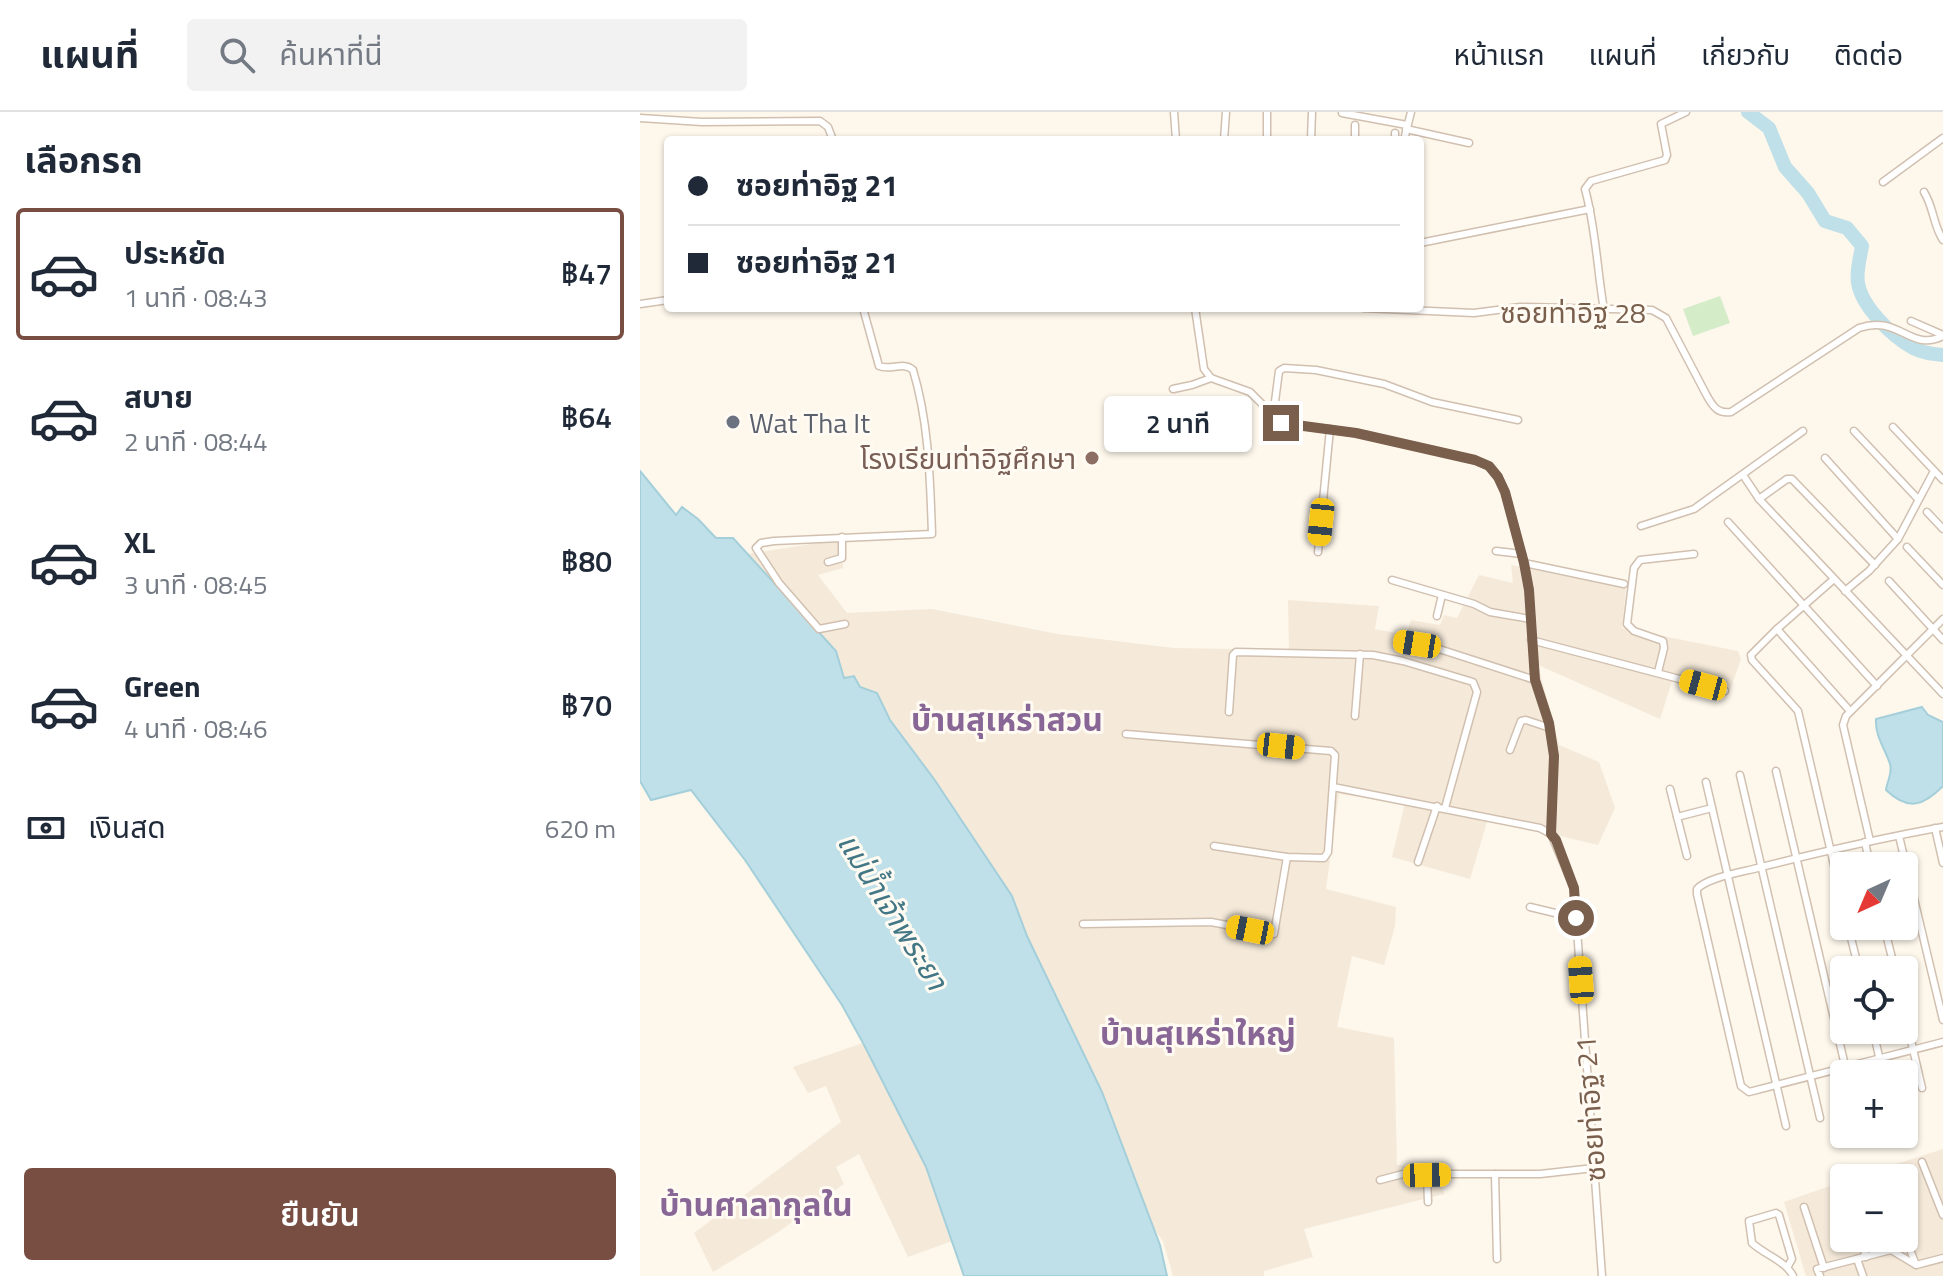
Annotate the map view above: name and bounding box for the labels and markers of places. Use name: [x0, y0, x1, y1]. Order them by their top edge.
place label: Wat Tha It: [749, 401, 870, 444]
marker: Wat Tha It: [724, 413, 742, 431]
place label: โรงเรียนท่าอิฐศึกษา: [860, 437, 1076, 480]
marker: โรงเรียนท่าอิฐศึกษา: [1083, 449, 1101, 467]

